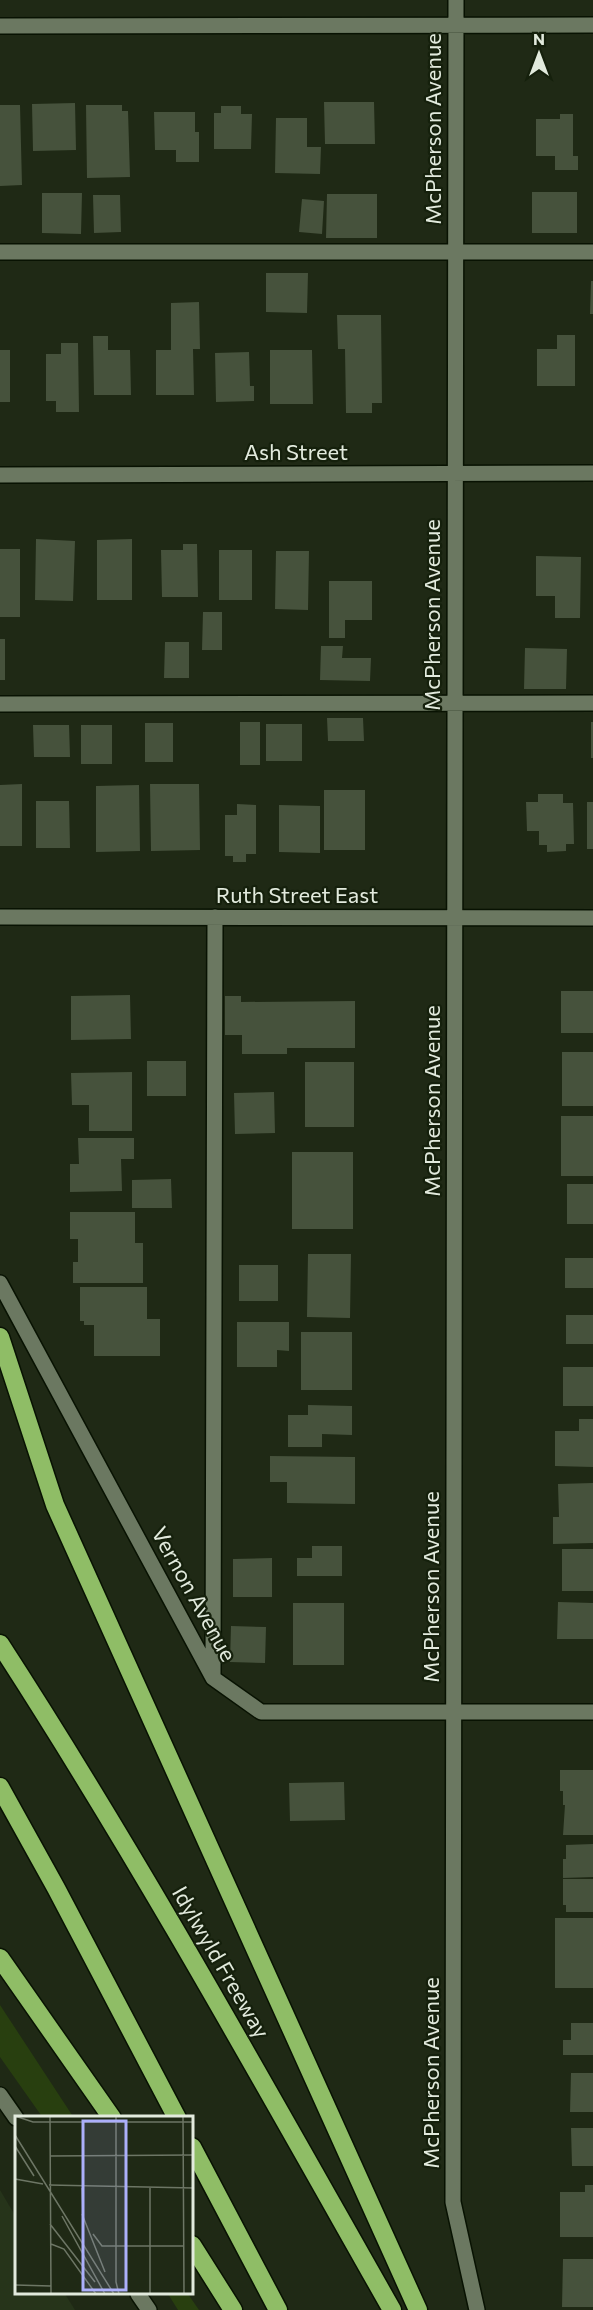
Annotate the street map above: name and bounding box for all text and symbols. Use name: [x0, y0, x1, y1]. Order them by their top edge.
north arrow: [509, 24, 569, 84]
text: N: [533, 29, 545, 48]
street label: McPherson Avenue: [419, 33, 446, 225]
street label: Ash Street: [244, 438, 348, 465]
street label: McPherson Avenue: [418, 519, 445, 711]
street label: Ruth Street East: [216, 881, 378, 908]
street label: McPherson Avenue: [418, 1005, 445, 1197]
street label: McPherson Avenue: [417, 1491, 444, 1683]
street label: Vernon Avenue: [146, 1522, 243, 1666]
street label: Idylwyld Freeway: [167, 1881, 276, 2043]
street label: McPherson Avenue: [417, 1977, 444, 2169]
inset map: [15, 2116, 194, 2295]

